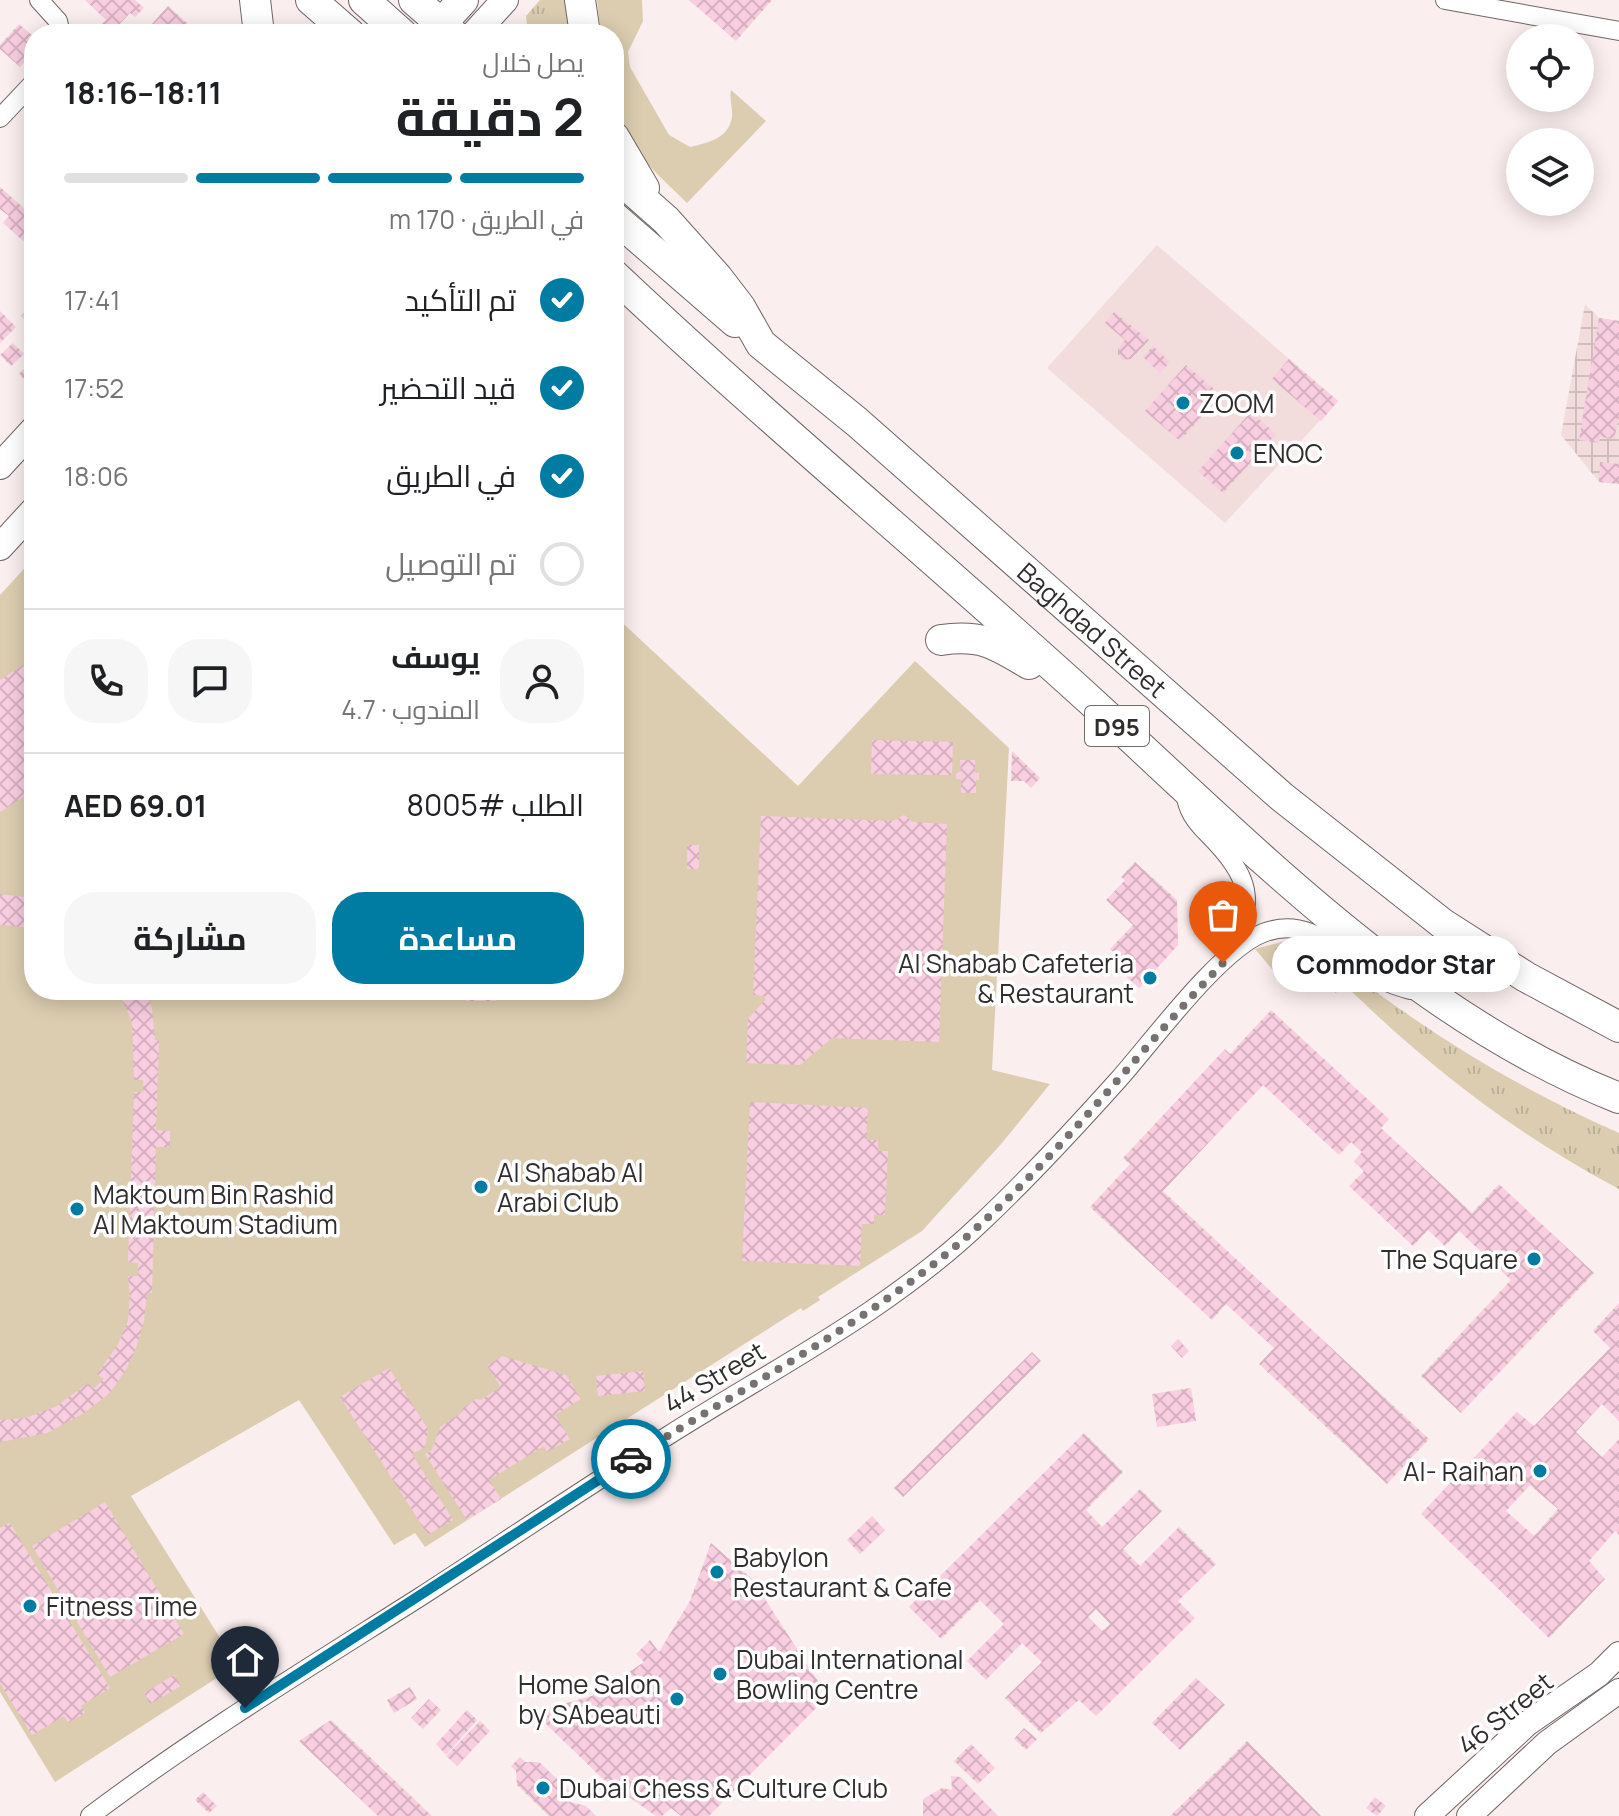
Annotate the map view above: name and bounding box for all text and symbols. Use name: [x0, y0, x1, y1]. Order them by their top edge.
map controls: [1506, 24, 1594, 216]
button: locate: [1506, 24, 1594, 112]
text: يصل خلال: [482, 44, 584, 80]
text: 18:11–18:16: [64, 72, 222, 113]
text: 2 دقيقة: [396, 81, 584, 152]
button: layers: [1506, 128, 1594, 216]
text: في الطريق · 170 m: [389, 201, 584, 237]
icon: check: [540, 278, 584, 322]
text: تم التأكيد: [405, 279, 516, 320]
text: 17:41: [64, 282, 120, 318]
icon: check: [540, 366, 584, 410]
text: قيد التحضير: [380, 367, 516, 408]
text: 17:52: [64, 370, 124, 406]
place label: ZOOM: [1199, 385, 1274, 421]
marker: ZOOM: [1174, 394, 1192, 412]
place label: ENOC: [1253, 435, 1323, 471]
marker: ENOC: [1228, 444, 1246, 462]
icon: check: [540, 454, 584, 498]
text: في الطريق: [386, 455, 516, 496]
text: 18:06: [64, 458, 129, 494]
text: تم التوصيل: [385, 543, 516, 584]
street label: Baghdad Street: [1010, 554, 1175, 706]
text: يوسف: [391, 636, 480, 677]
button: phone: [64, 639, 148, 723]
button: chat: [168, 639, 252, 723]
button: person: [500, 639, 584, 723]
text: المندوب · 4.7: [341, 691, 480, 727]
road number: D95: [1085, 706, 1149, 746]
text: الطلب #8005: [407, 784, 584, 825]
text: AED 69.01: [64, 785, 207, 826]
pin: [1189, 881, 1257, 963]
button: مشاركة: [64, 892, 316, 984]
button: مساعدة: [332, 892, 584, 984]
icon: bag: [1201, 893, 1245, 937]
callout: Commodor Star: [1271, 935, 1519, 991]
place label: Al Shabab Cafeteria & Restaurant: [898, 945, 1134, 1011]
text: Commodor Star: [1296, 946, 1496, 982]
marker: Al Shabab Cafeteria & Restaurant: [1141, 969, 1159, 987]
place label: Al Shabab Al Arabi Club: [497, 1154, 644, 1220]
place label: Maktoum Bin Rashid Al Maktoum Stadium: [93, 1176, 338, 1242]
marker: Al Shabab Al Arabi Club: [472, 1178, 490, 1196]
marker: Maktoum Bin Rashid Al Maktoum Stadium: [68, 1200, 86, 1218]
place label: The Square: [1381, 1241, 1518, 1277]
marker: The Square: [1525, 1250, 1543, 1268]
street label: 44 Street: [657, 1333, 771, 1421]
courier: [591, 1419, 671, 1499]
icon: car: [609, 1437, 653, 1481]
place label: Al- Raihan: [1403, 1453, 1524, 1489]
marker: Al- Raihan: [1531, 1462, 1549, 1480]
place label: Babylon Restaurant & Cafe: [733, 1539, 952, 1605]
marker: Babylon Restaurant & Cafe: [708, 1563, 726, 1581]
place label: Fitness Time: [46, 1588, 197, 1624]
marker: Fitness Time: [21, 1597, 39, 1615]
pin: [211, 1626, 279, 1708]
icon: home: [223, 1638, 267, 1682]
place label: Dubai International Bowling Centre: [736, 1641, 964, 1707]
street label: 46 Street: [1450, 1663, 1560, 1763]
marker: Dubai International Bowling Centre: [711, 1665, 729, 1683]
place label: Home Salon by SAbeauti: [518, 1666, 661, 1732]
marker: Home Salon by SAbeauti: [668, 1690, 686, 1708]
place label: Dubai Chess & Culture Club: [559, 1770, 888, 1806]
marker: Dubai Chess & Culture Club: [534, 1779, 552, 1797]

